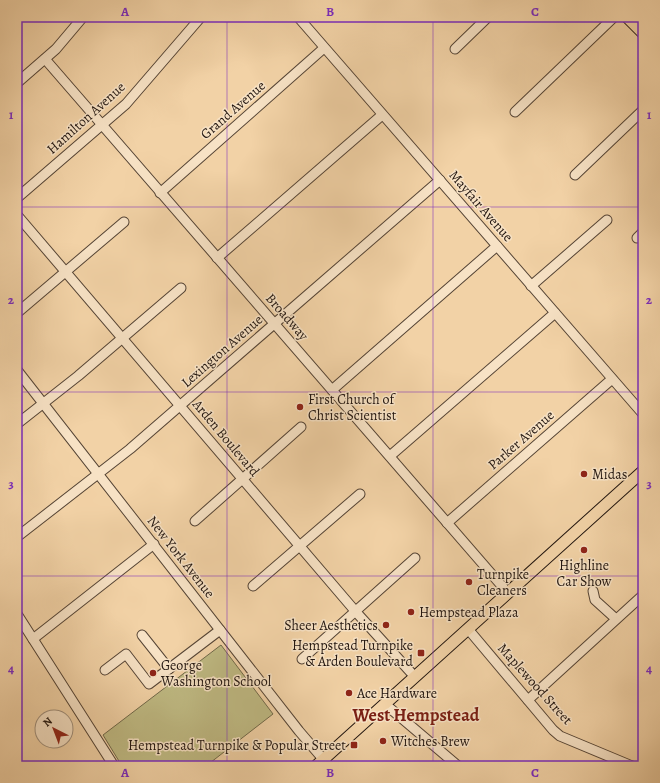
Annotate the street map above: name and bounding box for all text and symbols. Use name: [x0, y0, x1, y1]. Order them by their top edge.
text: A: [120, 3, 130, 20]
text: B: [326, 3, 334, 20]
text: C: [531, 3, 539, 20]
street label: Grand Avenue: [196, 76, 270, 144]
street label: Hamilton Avenue: [43, 78, 129, 158]
text: 1: [9, 106, 14, 123]
text: 1: [647, 106, 652, 123]
street label: Mayfair Avenue: [445, 166, 517, 246]
street label: Broadway: [261, 289, 313, 345]
text: 2: [8, 291, 15, 308]
text: 2: [646, 291, 653, 308]
street label: Lexington Avenue: [177, 310, 267, 392]
place label: First Church of Christ Scientist: [308, 390, 397, 425]
street label: Arden Boulevard: [188, 395, 264, 481]
marker: First Church of Christ Scientist: [295, 402, 305, 412]
street label: Parker Avenue: [484, 406, 558, 474]
place label: Midas: [592, 465, 627, 484]
marker: Midas: [579, 469, 589, 479]
text: 3: [8, 475, 14, 492]
text: 3: [646, 475, 652, 492]
street label: New York Avenue: [143, 512, 219, 602]
marker: Highline Car Show: [579, 545, 589, 555]
place label: Highline Car Show: [557, 556, 612, 591]
place label: Turnpike Cleaners: [477, 565, 529, 600]
marker: Turnpike Cleaners: [464, 577, 474, 587]
place label: Hempstead Plaza: [419, 603, 519, 622]
marker: Hempstead Plaza: [406, 607, 416, 617]
place label: Sheer Aesthetics: [284, 616, 378, 635]
marker: Sheer Aesthetics: [381, 620, 391, 630]
place label: Hempstead Turnpike & Arden Boulevard: [292, 636, 413, 671]
street label: Maplewood Street: [493, 639, 577, 729]
marker: Hempstead Turnpike & Arden Boulevard: [416, 648, 426, 658]
place label: George Washington School: [160, 656, 272, 691]
text: 4: [8, 660, 14, 677]
text: 4: [646, 660, 652, 677]
marker: George Washington School: [148, 668, 158, 678]
place label: Ace Hardware: [356, 684, 437, 703]
marker: Ace Hardware: [344, 688, 354, 698]
district label: West Hempstead: [351, 703, 480, 727]
north arrow: [34, 709, 74, 749]
text: N: [40, 714, 56, 730]
place label: Witches Brew: [390, 732, 470, 751]
place label: Hempstead Turnpike & Popular Street: [128, 736, 346, 755]
marker: Witches Brew: [378, 736, 388, 746]
marker: Hempstead Turnpike & Popular Street: [349, 740, 359, 750]
text: A: [120, 764, 130, 781]
text: B: [326, 764, 334, 781]
text: C: [531, 764, 539, 781]

